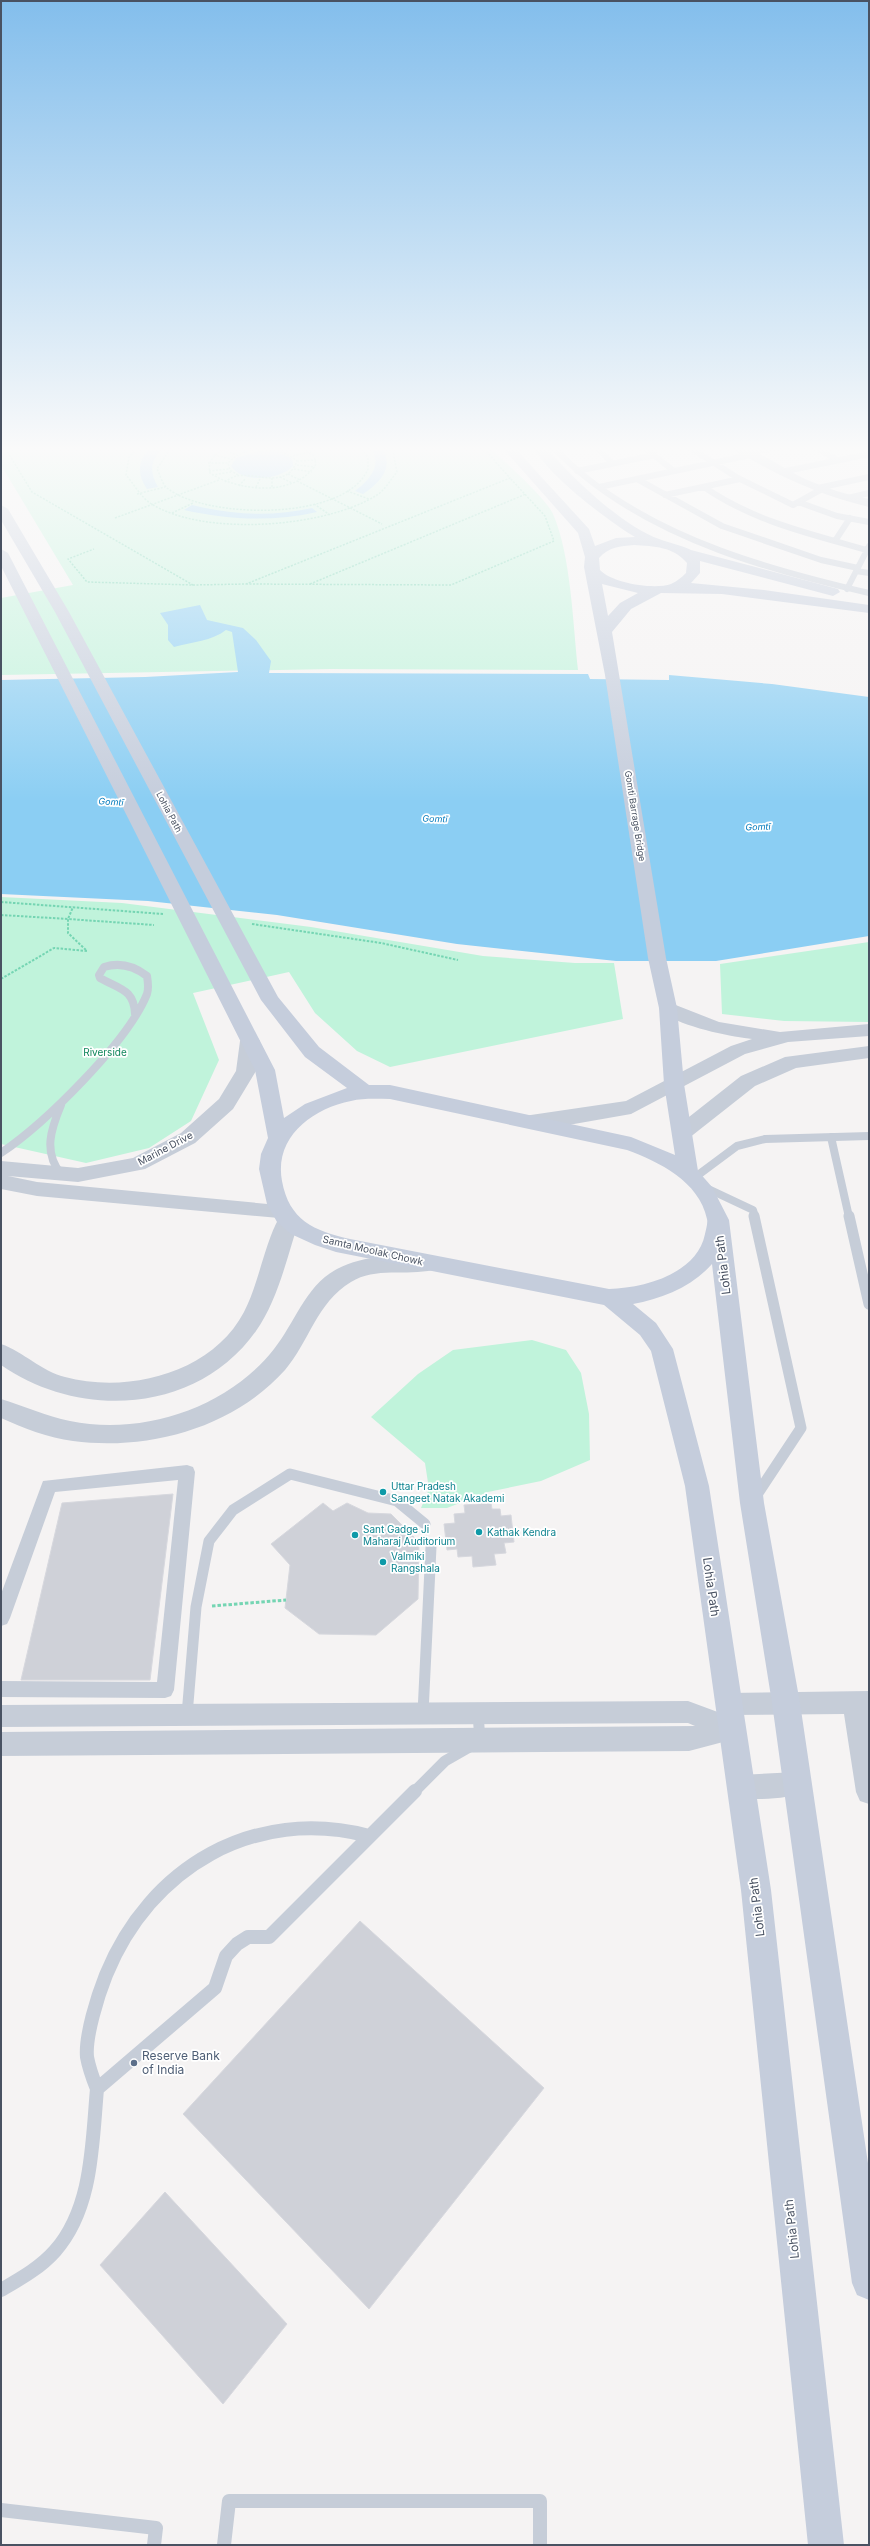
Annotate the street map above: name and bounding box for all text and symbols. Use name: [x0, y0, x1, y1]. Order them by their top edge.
street label: Gomti Barrage Bridge: [623, 770, 648, 862]
street label: Lohia Path: [154, 789, 185, 834]
water label: Gomtī: [98, 795, 125, 808]
water label: Gomtī: [422, 813, 449, 824]
water label: Gomtī: [745, 821, 772, 832]
park label: Riverside: [83, 1046, 127, 1058]
street label: Marine Drive: [136, 1128, 195, 1167]
street label: Samta Moolak Chowk: [322, 1233, 425, 1268]
street label: Lohia Path: [711, 1235, 734, 1296]
place label: Uttar Pradesh Sangeet Natak Akademi: [391, 1480, 504, 1504]
marker: Uttar Pradesh Sangeet Natak Akademi: [378, 1487, 388, 1497]
place label: Sant Gadge Ji Maharaj Auditorium: [363, 1523, 455, 1547]
place label: Kathak Kendra: [487, 1526, 556, 1538]
marker: Kathak Kendra: [474, 1527, 484, 1537]
marker: Sant Gadge Ji Maharaj Auditorium: [350, 1530, 360, 1540]
place label: Valmiki Rangshala: [391, 1550, 440, 1574]
street label: Lohia Path: [700, 1556, 723, 1617]
marker: Valmiki Rangshala: [378, 1557, 388, 1567]
street label: Lohia Path: [745, 1877, 768, 1938]
place label: Reserve Bank of India: [142, 2048, 220, 2077]
marker: Reserve Bank of India: [129, 2058, 139, 2068]
street label: Lohia Path: [781, 2199, 802, 2259]

